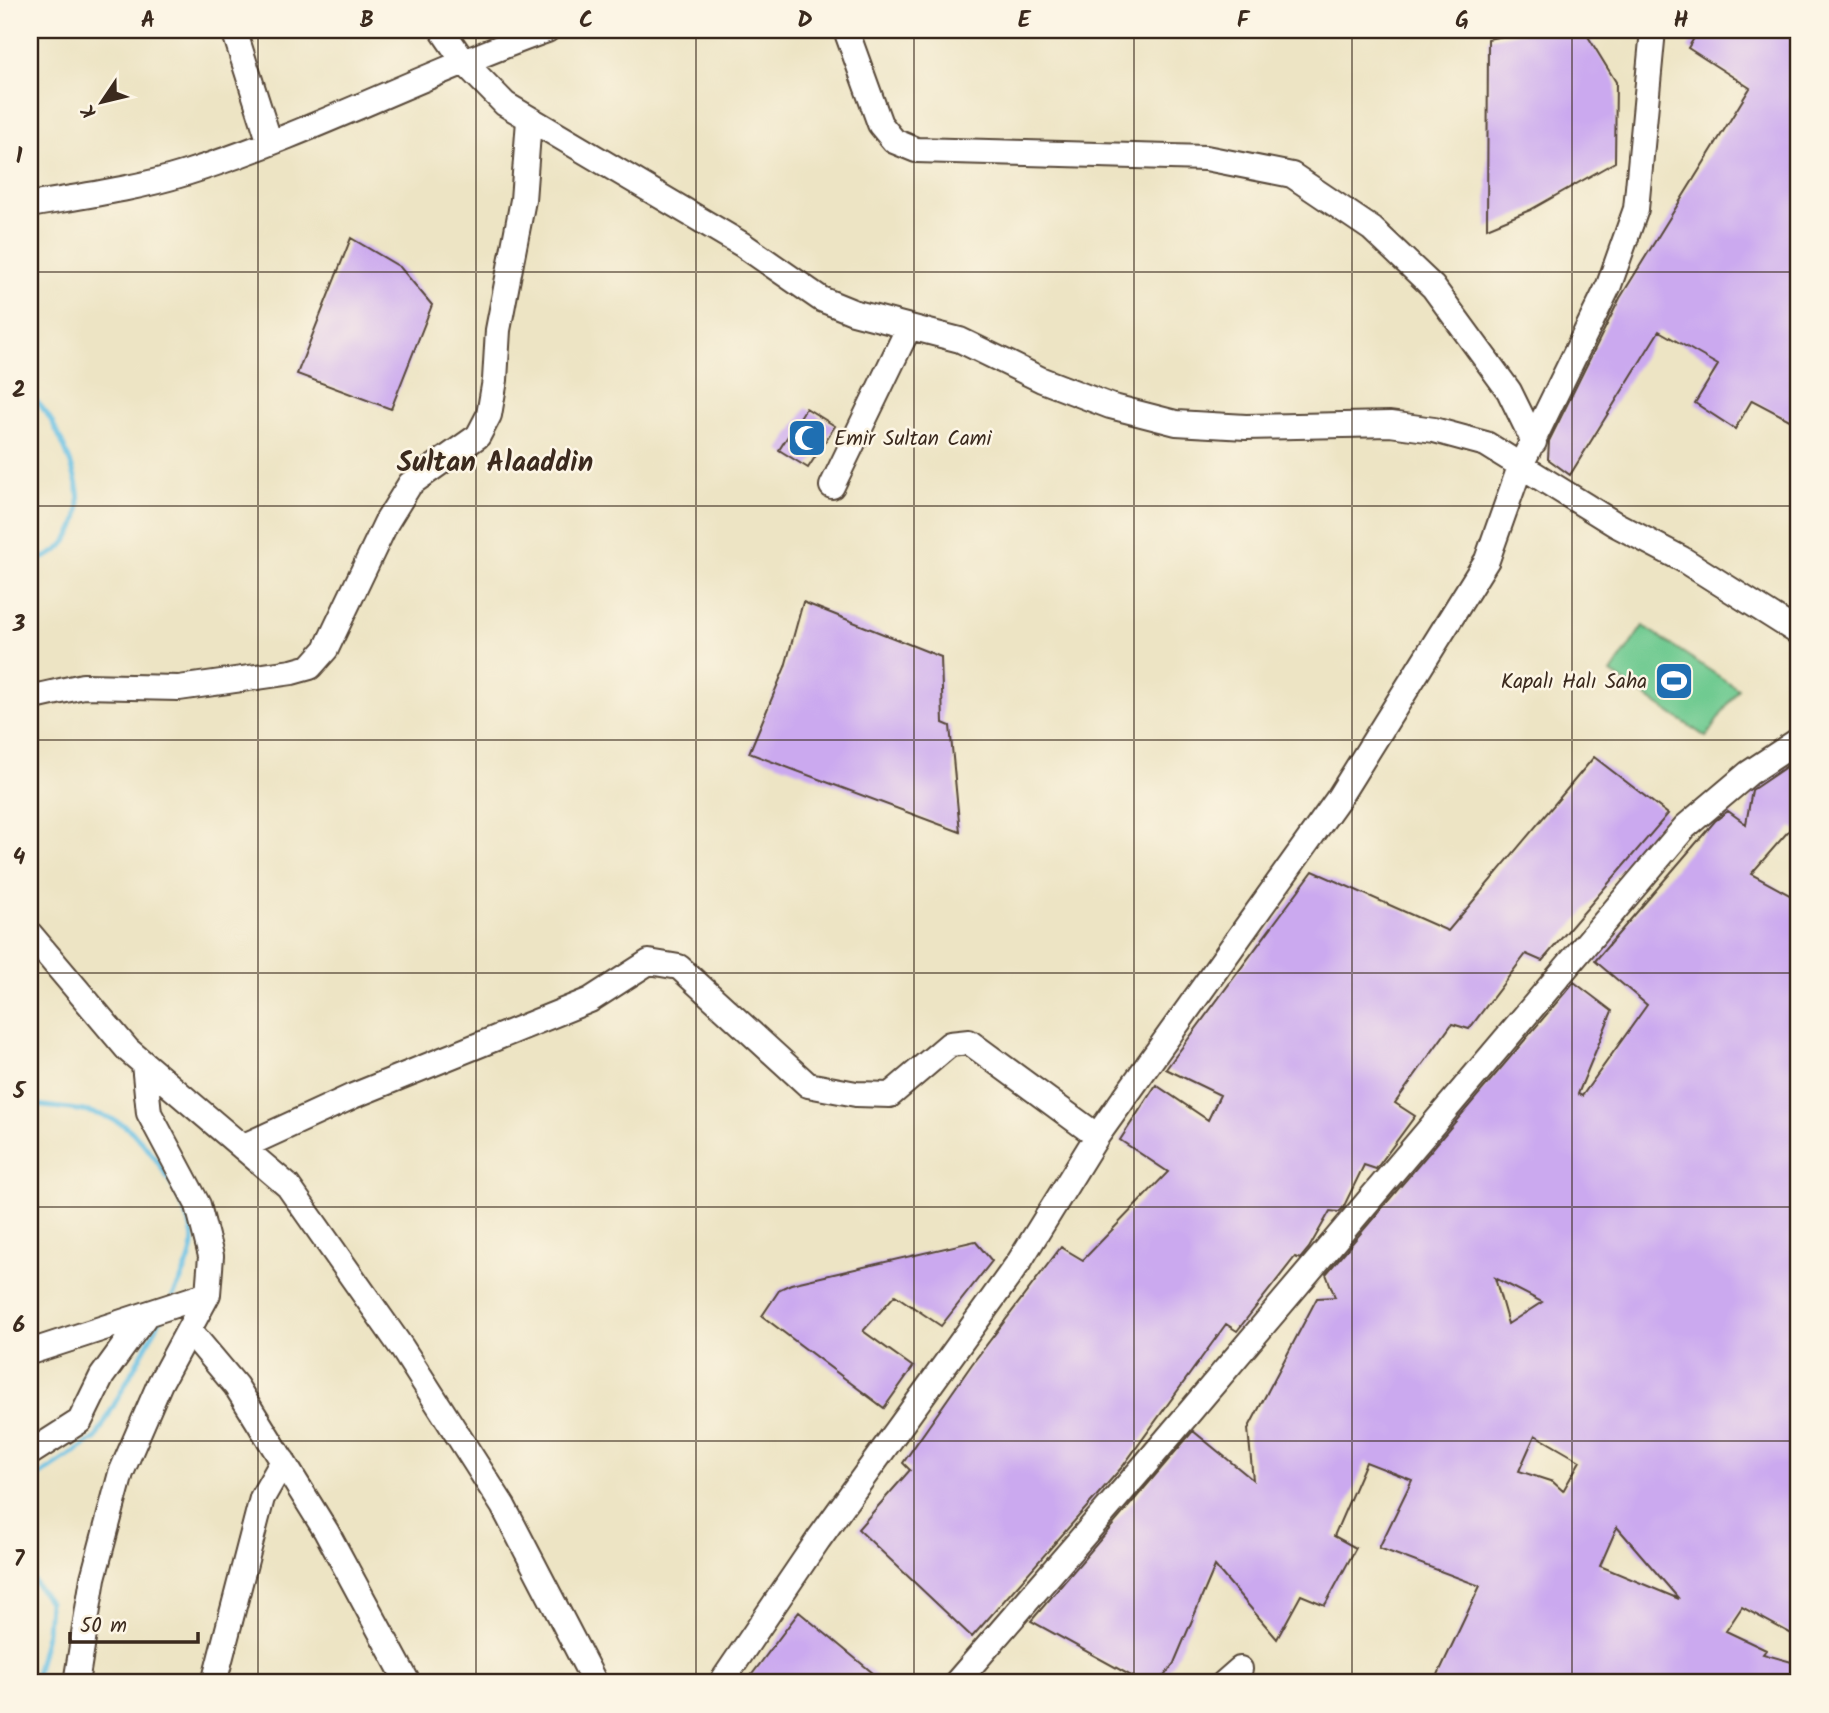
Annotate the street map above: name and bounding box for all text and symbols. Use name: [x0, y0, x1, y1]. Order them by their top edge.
text: A: [141, 3, 155, 39]
text: B: [360, 3, 374, 39]
text: C: [579, 3, 593, 39]
text: D: [797, 3, 813, 39]
text: E: [1018, 3, 1032, 39]
text: F: [1237, 3, 1251, 39]
text: G: [1455, 3, 1469, 39]
text: H: [1674, 3, 1689, 39]
north arrow: [66, 66, 136, 136]
text: K: [74, 97, 105, 124]
text: 1: [16, 139, 23, 175]
text: 2: [12, 373, 26, 409]
mosque icon: Emir Sultan Cami: [786, 417, 828, 459]
place label: Emir Sultan Cami: [834, 423, 993, 456]
district label: Sultan Alaaddin: [397, 441, 593, 486]
text: 3: [12, 607, 26, 643]
sports icon: Kapalı Halı Saha: [1653, 660, 1695, 702]
place label: Kapalı Halı Saha: [1501, 666, 1647, 699]
text: 4: [13, 840, 26, 876]
text: 5: [12, 1074, 27, 1110]
text: 6: [13, 1308, 25, 1344]
text: 7: [14, 1542, 26, 1578]
scale bar: [70, 1601, 198, 1645]
text: 50 m: [80, 1610, 127, 1643]

